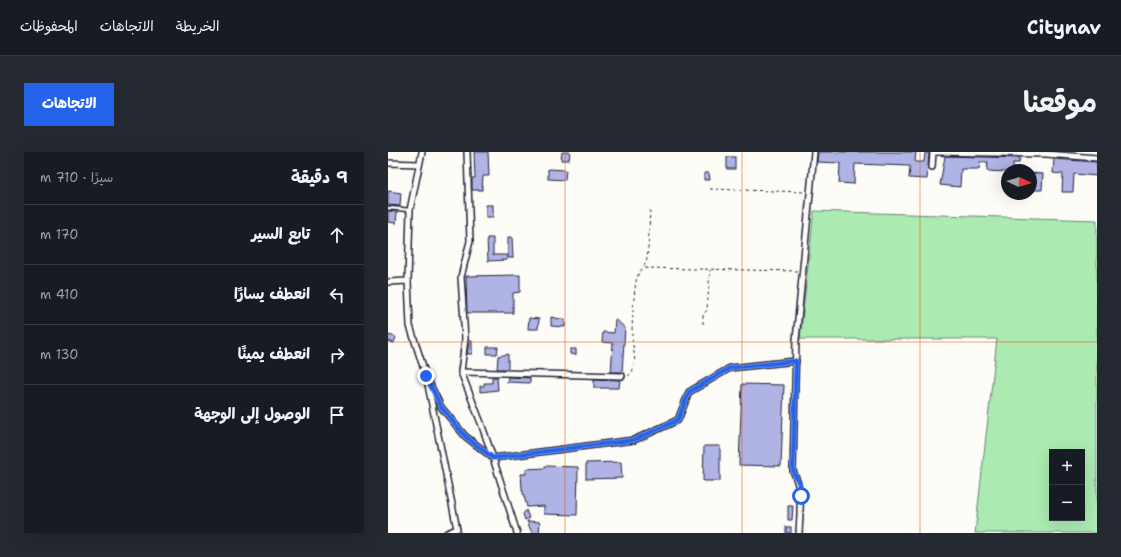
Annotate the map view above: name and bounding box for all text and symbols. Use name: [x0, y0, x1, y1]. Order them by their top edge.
text: Citynav: [1027, 15, 1101, 40]
text: المحفوظات: [20, 17, 78, 35]
text: الاتجاهات: [100, 17, 154, 35]
text: الخريطة: [176, 17, 219, 35]
button: الاتجاهات: [24, 83, 114, 126]
text: موقعنا: [1023, 83, 1097, 121]
north arrow: [1001, 164, 1037, 200]
text: 9 دقيقة: [291, 166, 348, 188]
text: سيرًا · 710 m: [40, 169, 113, 186]
text: تابع السير: [251, 224, 310, 244]
icon: ahead: [326, 224, 348, 246]
text: 170 m: [40, 226, 78, 243]
text: انعطف يسارًا: [234, 284, 310, 304]
icon: left: [326, 284, 348, 306]
text: 410 m: [40, 286, 78, 303]
text: انعطف يمينًا: [238, 344, 310, 364]
icon: right: [326, 344, 348, 366]
text: 130 m: [40, 346, 78, 363]
route end: [417, 367, 435, 385]
text: الوصول إلى الوجهة: [194, 404, 310, 424]
icon: arrive: [326, 404, 348, 426]
map controls: [1049, 449, 1085, 521]
button: +: [1049, 449, 1085, 485]
button: −: [1049, 485, 1085, 521]
route start: [792, 487, 810, 505]

